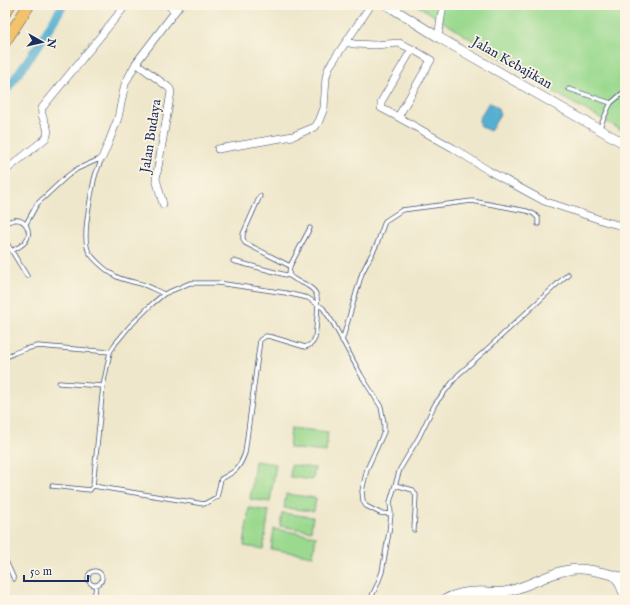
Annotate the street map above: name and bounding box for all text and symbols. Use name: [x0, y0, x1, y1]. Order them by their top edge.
north arrow: [22, 22, 62, 62]
street label: Jalan Kebajikan: [467, 32, 556, 94]
text: N: [43, 37, 59, 49]
street label: Jalan Budaya: [136, 97, 166, 176]
scale bar: [24, 557, 88, 583]
text: 50 m: [30, 564, 52, 579]

